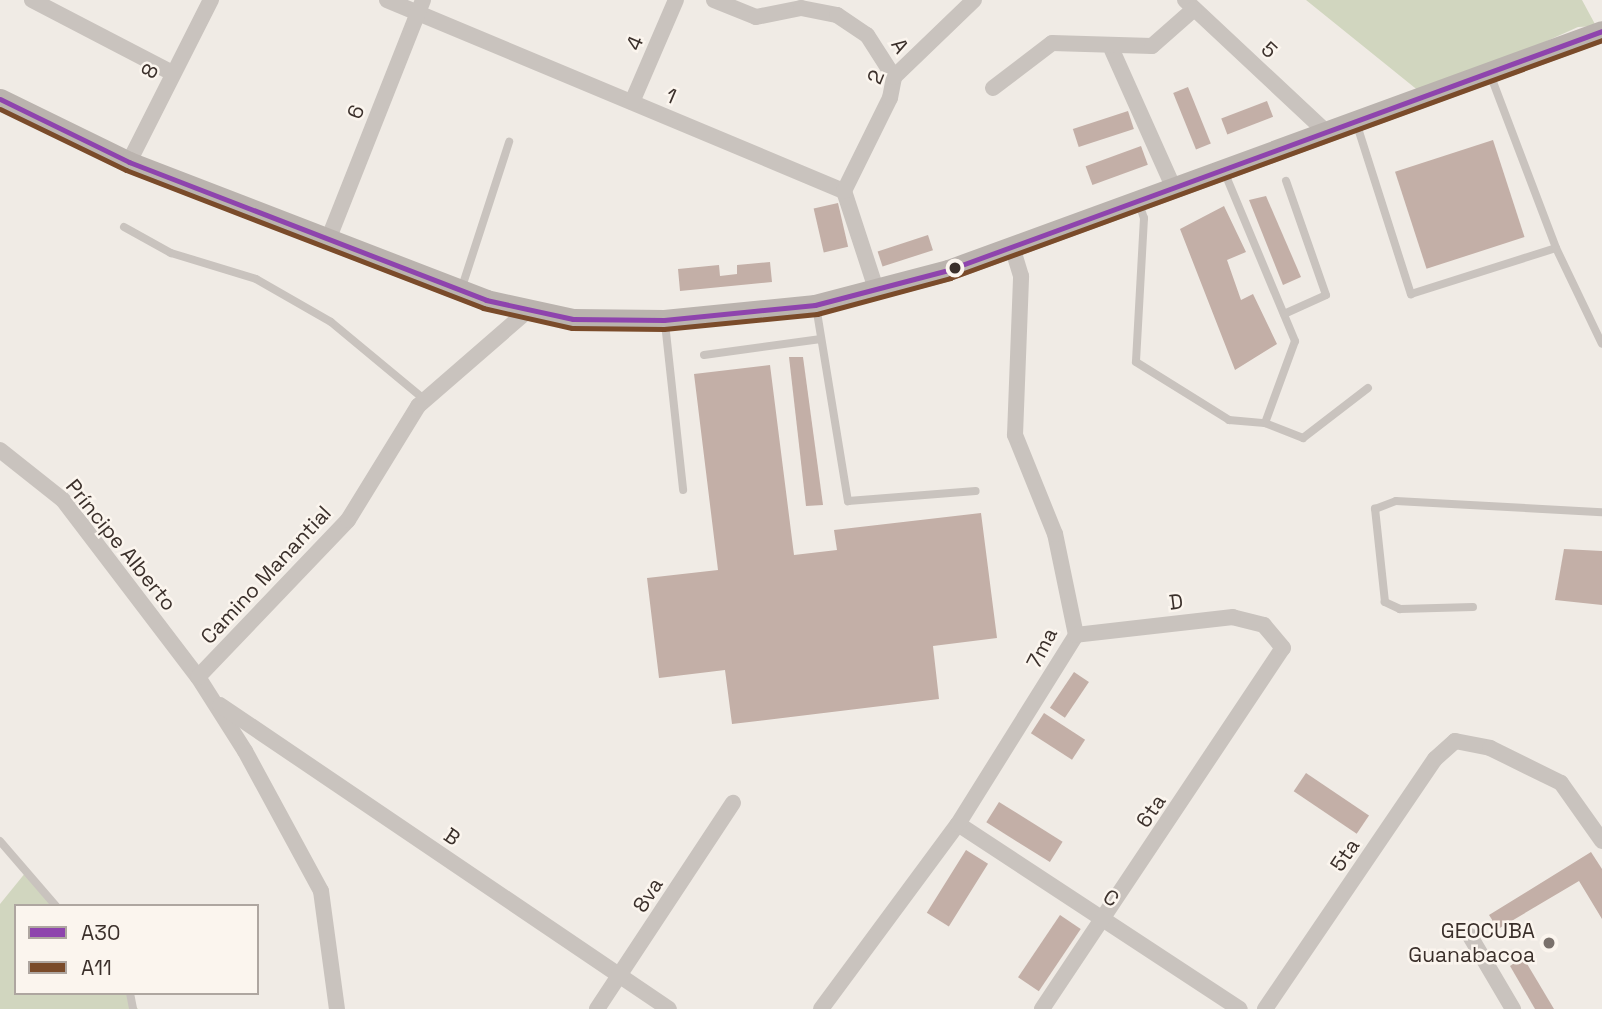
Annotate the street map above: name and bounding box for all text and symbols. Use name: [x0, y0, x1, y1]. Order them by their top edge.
street label: 4: [621, 32, 649, 54]
street label: A: [886, 34, 914, 58]
street label: 5: [1256, 36, 1282, 64]
street label: 8: [136, 60, 164, 82]
street label: 2: [862, 66, 890, 88]
street label: 1: [662, 83, 680, 109]
street label: 6: [342, 101, 370, 123]
unlabelled marker: [948, 261, 962, 275]
street label: Príncipe Alberto: [60, 474, 182, 616]
street label: Camino Manantial: [195, 501, 337, 649]
street label: D: [1168, 589, 1184, 615]
street label: 7ma: [1021, 624, 1063, 672]
street label: 6ta: [1131, 790, 1171, 832]
street label: B: [439, 823, 465, 851]
street label: 5ta: [1325, 834, 1365, 876]
street label: 8va: [628, 873, 668, 917]
street label: C: [1098, 884, 1124, 912]
legend: [14, 904, 259, 995]
place label: GEOCUBA Guanabacoa: [1408, 918, 1535, 968]
text: A30: [81, 919, 120, 946]
marker: GEOCUBA Guanabacoa: [1541, 935, 1557, 951]
text: A11: [81, 954, 112, 981]

